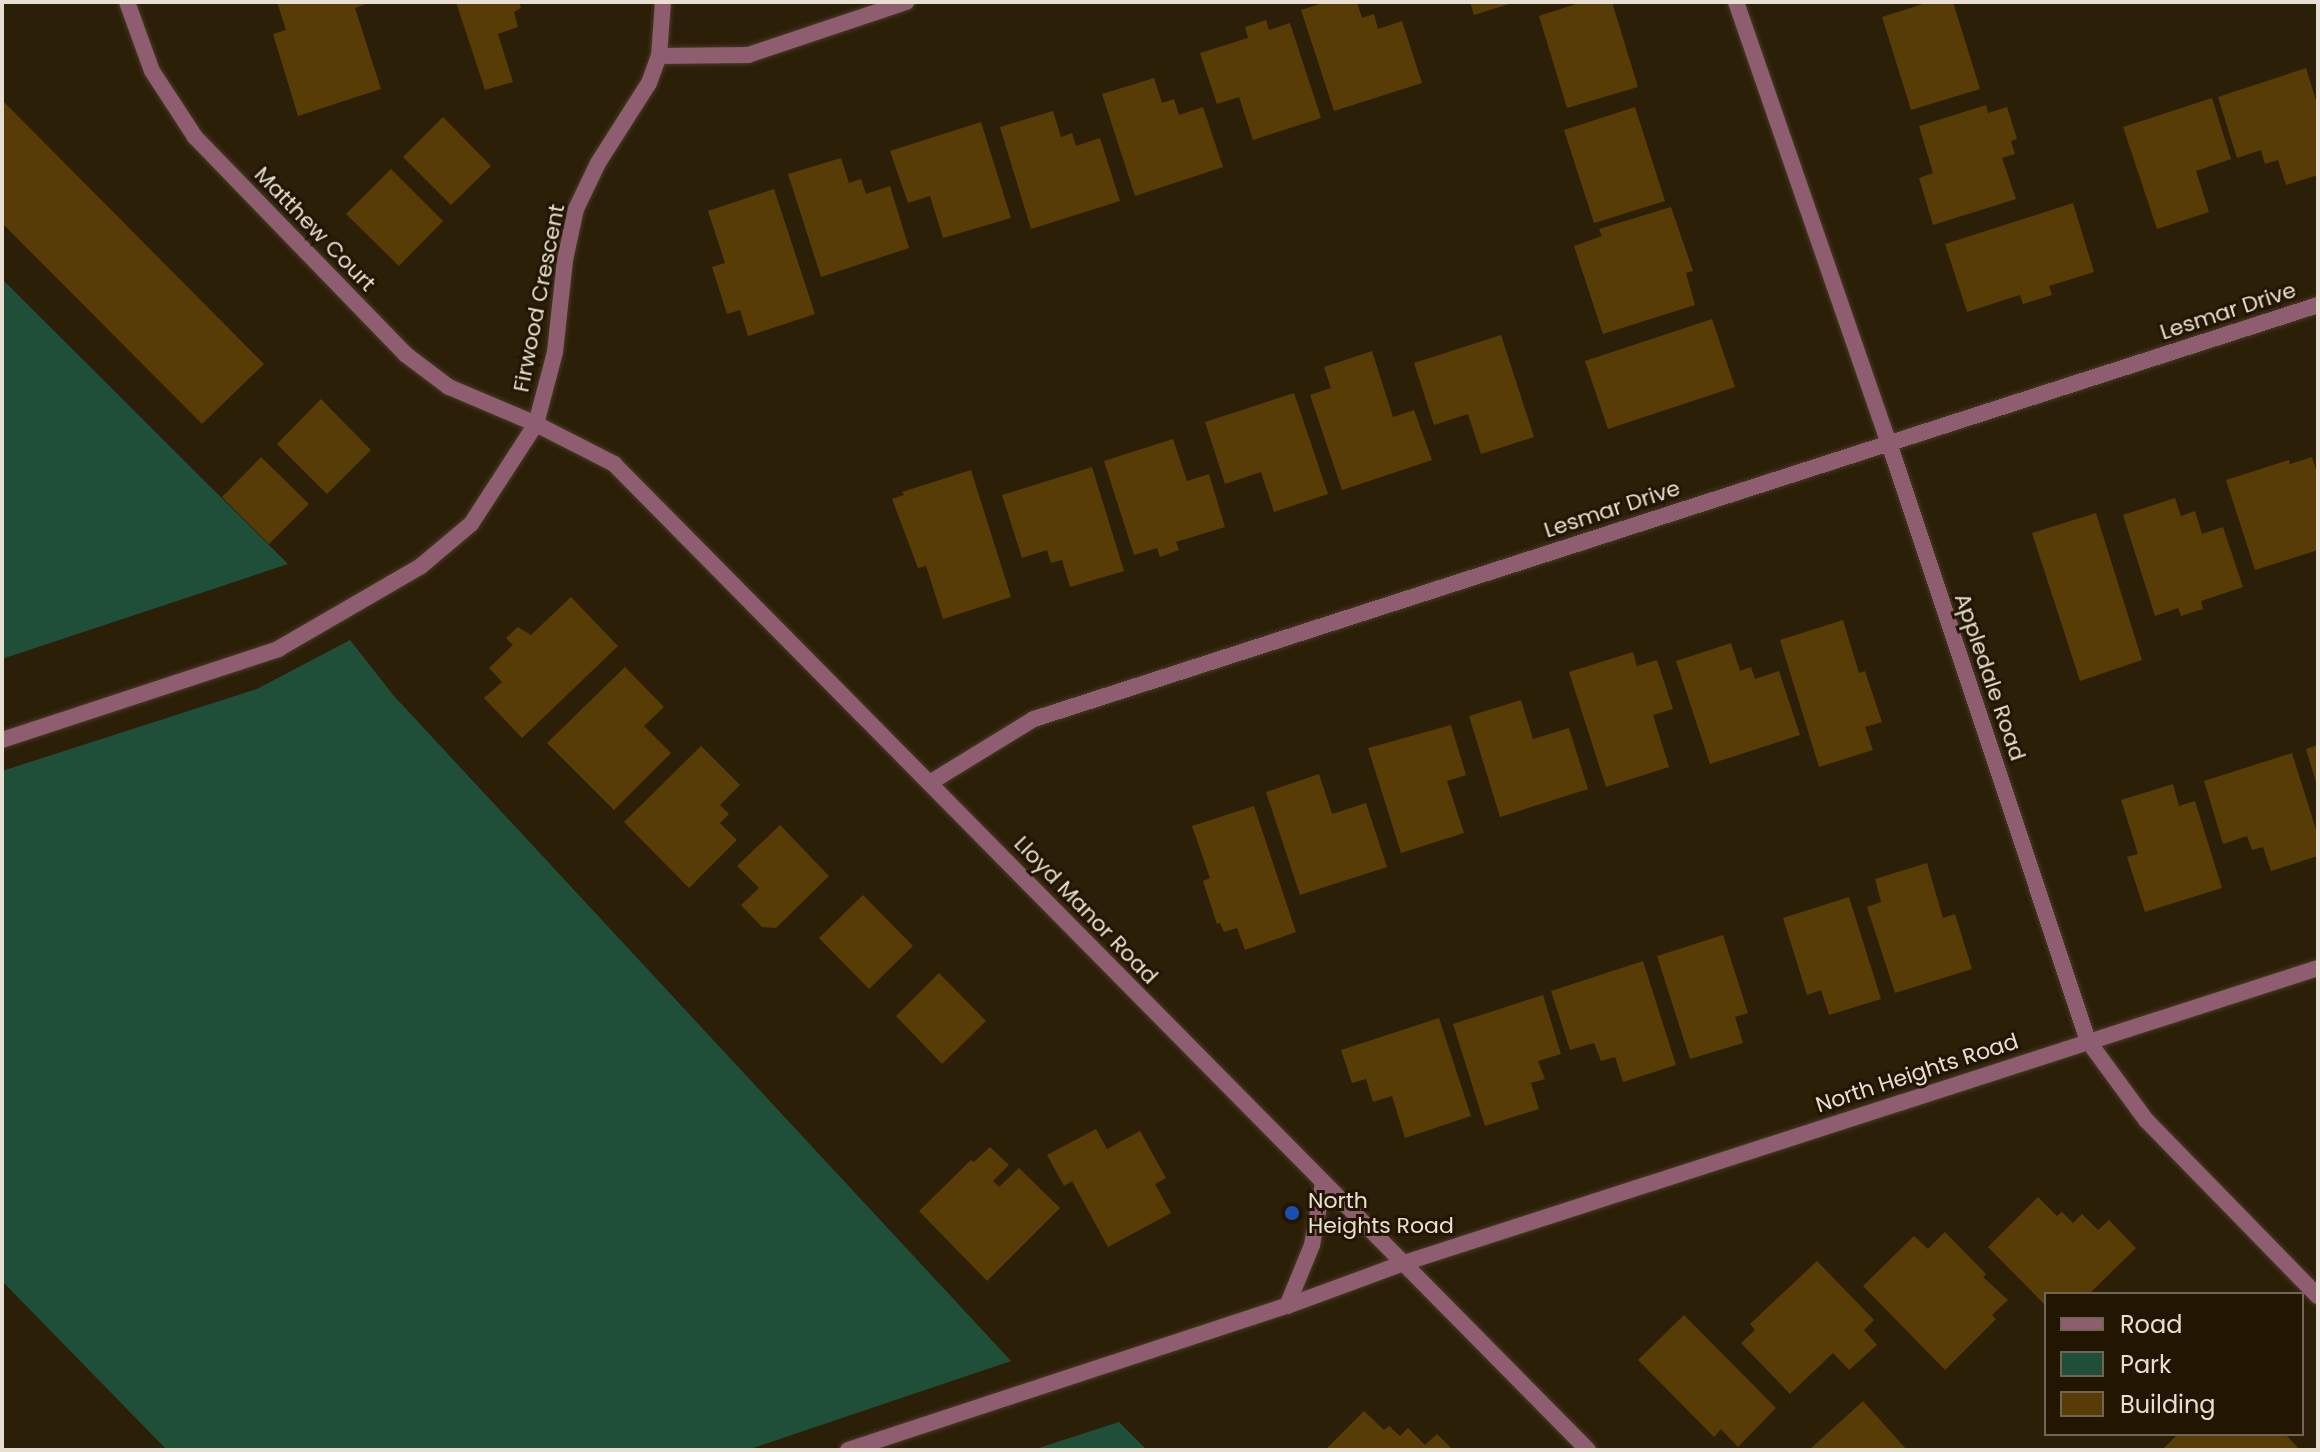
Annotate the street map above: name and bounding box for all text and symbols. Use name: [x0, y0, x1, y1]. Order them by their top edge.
street label: Matthew Court: [249, 161, 381, 297]
street label: Firwood Crescent: [508, 202, 570, 394]
street label: Lesmar Drive: [2157, 277, 2299, 345]
street label: Lesmar Drive: [1541, 475, 1683, 543]
street label: Appledale Road: [1949, 590, 2031, 764]
street label: Lloyd Manor Road: [1009, 831, 1163, 989]
street label: North Heights Road: [1812, 1028, 2022, 1118]
place label: North Heights Road: [1308, 1187, 1454, 1238]
marker: North Heights Road: [1283, 1204, 1301, 1222]
legend: [2044, 1292, 2304, 1436]
text: Road: [2120, 1308, 2182, 1341]
text: Park: [2120, 1348, 2171, 1381]
text: Building: [2120, 1388, 2216, 1421]

